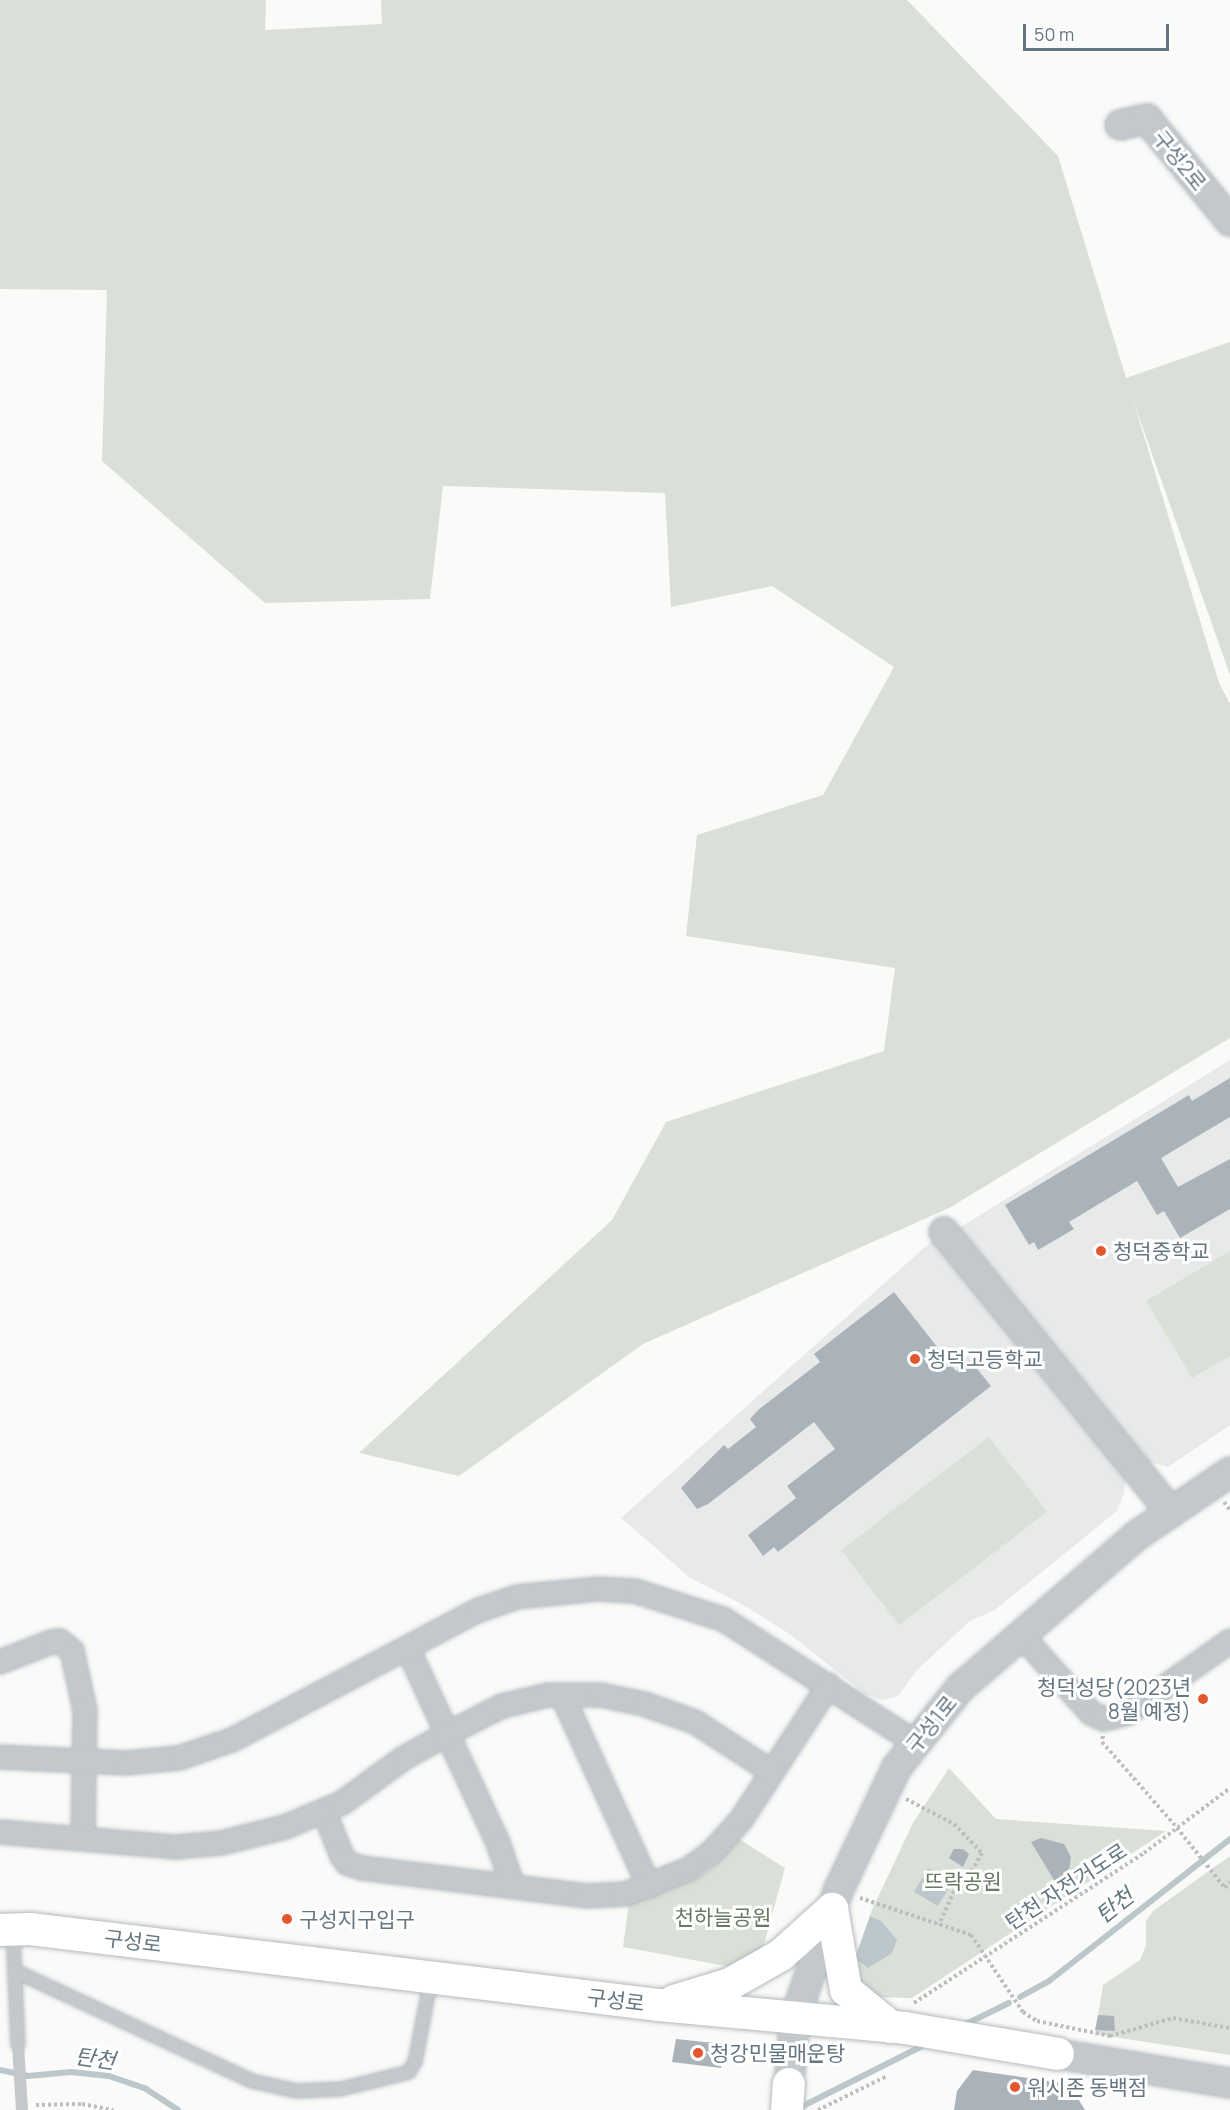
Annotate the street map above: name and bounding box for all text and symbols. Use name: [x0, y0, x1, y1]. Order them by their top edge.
scale bar: [1026, 12, 1172, 50]
text: 50 m: [1034, 22, 1074, 46]
street label: 구성2로: [1148, 125, 1212, 195]
place label: 청덕중학교: [1113, 1238, 1210, 1264]
marker: 청덕중학교: [1094, 1244, 1108, 1258]
place label: 청덕고등학교: [927, 1346, 1043, 1372]
marker: 청덕고등학교: [908, 1352, 922, 1366]
place label: 청덕성당(2023년 8월 예정): [1037, 1674, 1191, 1724]
street label: 구성1로: [900, 1690, 962, 1758]
marker: 청덕성당(2023년 8월 예정): [1196, 1692, 1210, 1706]
street label: 탄천 자전거도로: [1001, 1837, 1131, 1935]
park label: 뜨락공원: [924, 1868, 1002, 1894]
water label: 탄천: [1091, 1883, 1139, 1929]
park label: 천하늘공원: [675, 1904, 771, 1930]
place label: 구성지구입구: [299, 1906, 415, 1932]
marker: 구성지구입구: [280, 1912, 294, 1926]
street label: 구성로: [103, 1925, 163, 1957]
street label: 구성로: [586, 1984, 646, 2016]
place label: 청강민물매운탕: [710, 2040, 845, 2066]
water label: 탄천: [73, 2043, 117, 2075]
marker: 청강민물매운탕: [691, 2046, 705, 2060]
place label: 워시존 동백점: [1027, 2074, 1147, 2100]
marker: 워시존 동백점: [1008, 2080, 1022, 2094]

